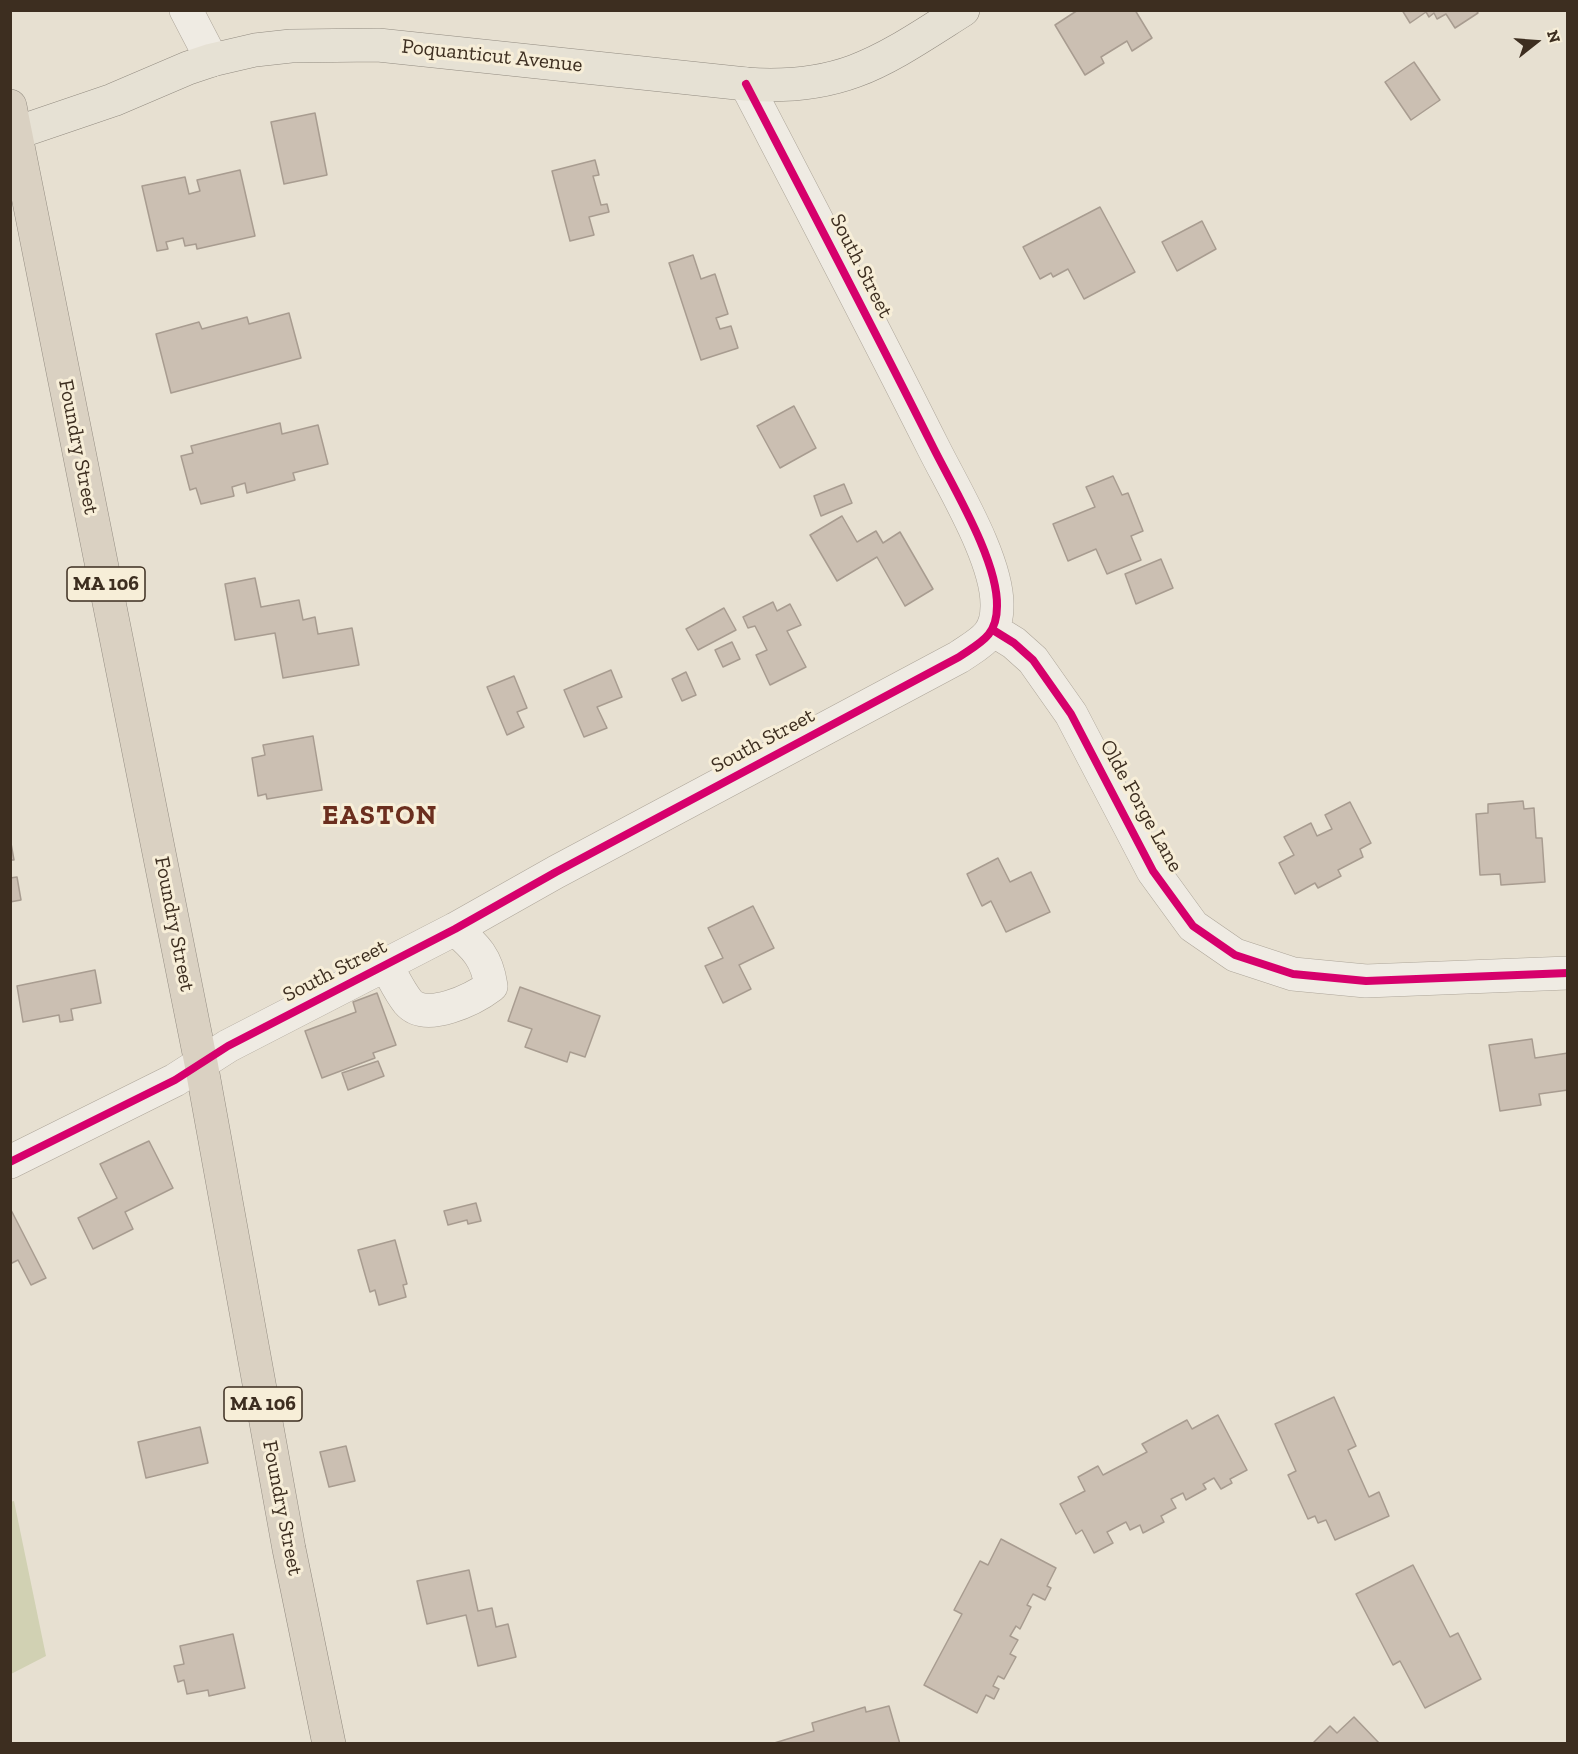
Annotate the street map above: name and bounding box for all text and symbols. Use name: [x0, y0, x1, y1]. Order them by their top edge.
north arrow: [1506, 12, 1566, 72]
text: N: [1543, 28, 1565, 45]
street label: Poquanticut Avenue: [400, 34, 584, 78]
street label: South Street: [824, 210, 898, 322]
street label: Foundry Street: [53, 377, 103, 517]
road number: MA 106: [67, 567, 145, 601]
street label: South Street: [707, 703, 819, 779]
street label: Olde Forge Lane: [1094, 735, 1188, 877]
district label: EASTON: [322, 800, 438, 832]
street label: Foundry Street: [149, 854, 199, 994]
street label: South Street: [279, 934, 391, 1008]
road number: MA 106: [224, 1387, 302, 1421]
street label: Foundry Street: [257, 1438, 307, 1578]

